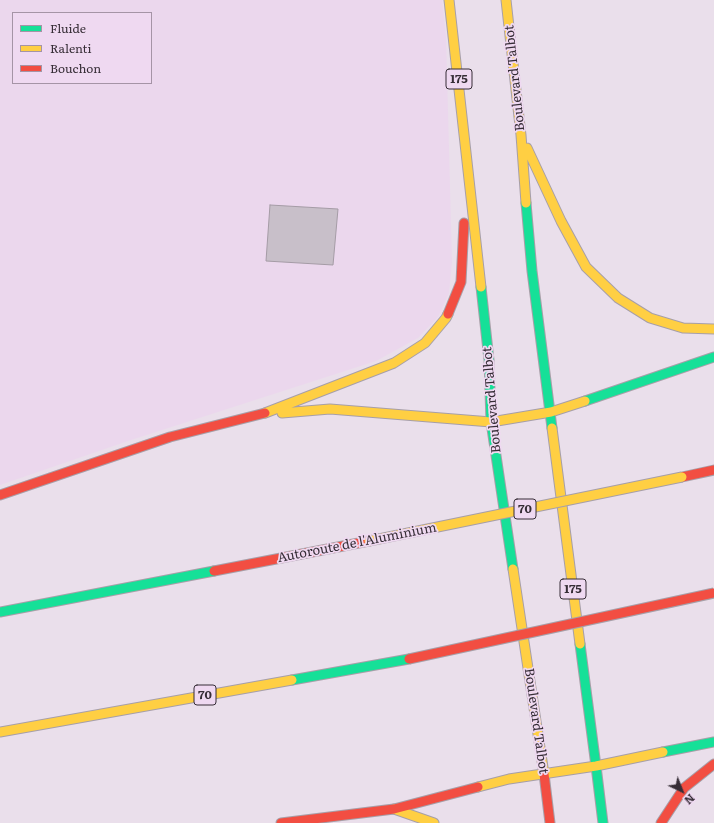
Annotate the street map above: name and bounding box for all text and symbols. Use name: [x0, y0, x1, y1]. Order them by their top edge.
legend: [12, 12, 152, 84]
text: Fluide: [50, 19, 86, 37]
street label: Boulevard Talbot: [502, 24, 528, 132]
text: Ralenti: [50, 39, 91, 57]
text: Bouchon: [50, 59, 101, 77]
road number: 175: [446, 69, 472, 89]
street label: Boulevard Talbot: [480, 346, 504, 454]
road number: 70: [514, 499, 536, 519]
street label: Autoroute de l'Aluminium: [276, 520, 438, 566]
road number: 175: [560, 579, 586, 599]
street label: Boulevard Talbot: [521, 667, 551, 775]
road number: 70: [194, 685, 216, 705]
north arrow: [662, 771, 702, 811]
text: N: [681, 791, 699, 809]

